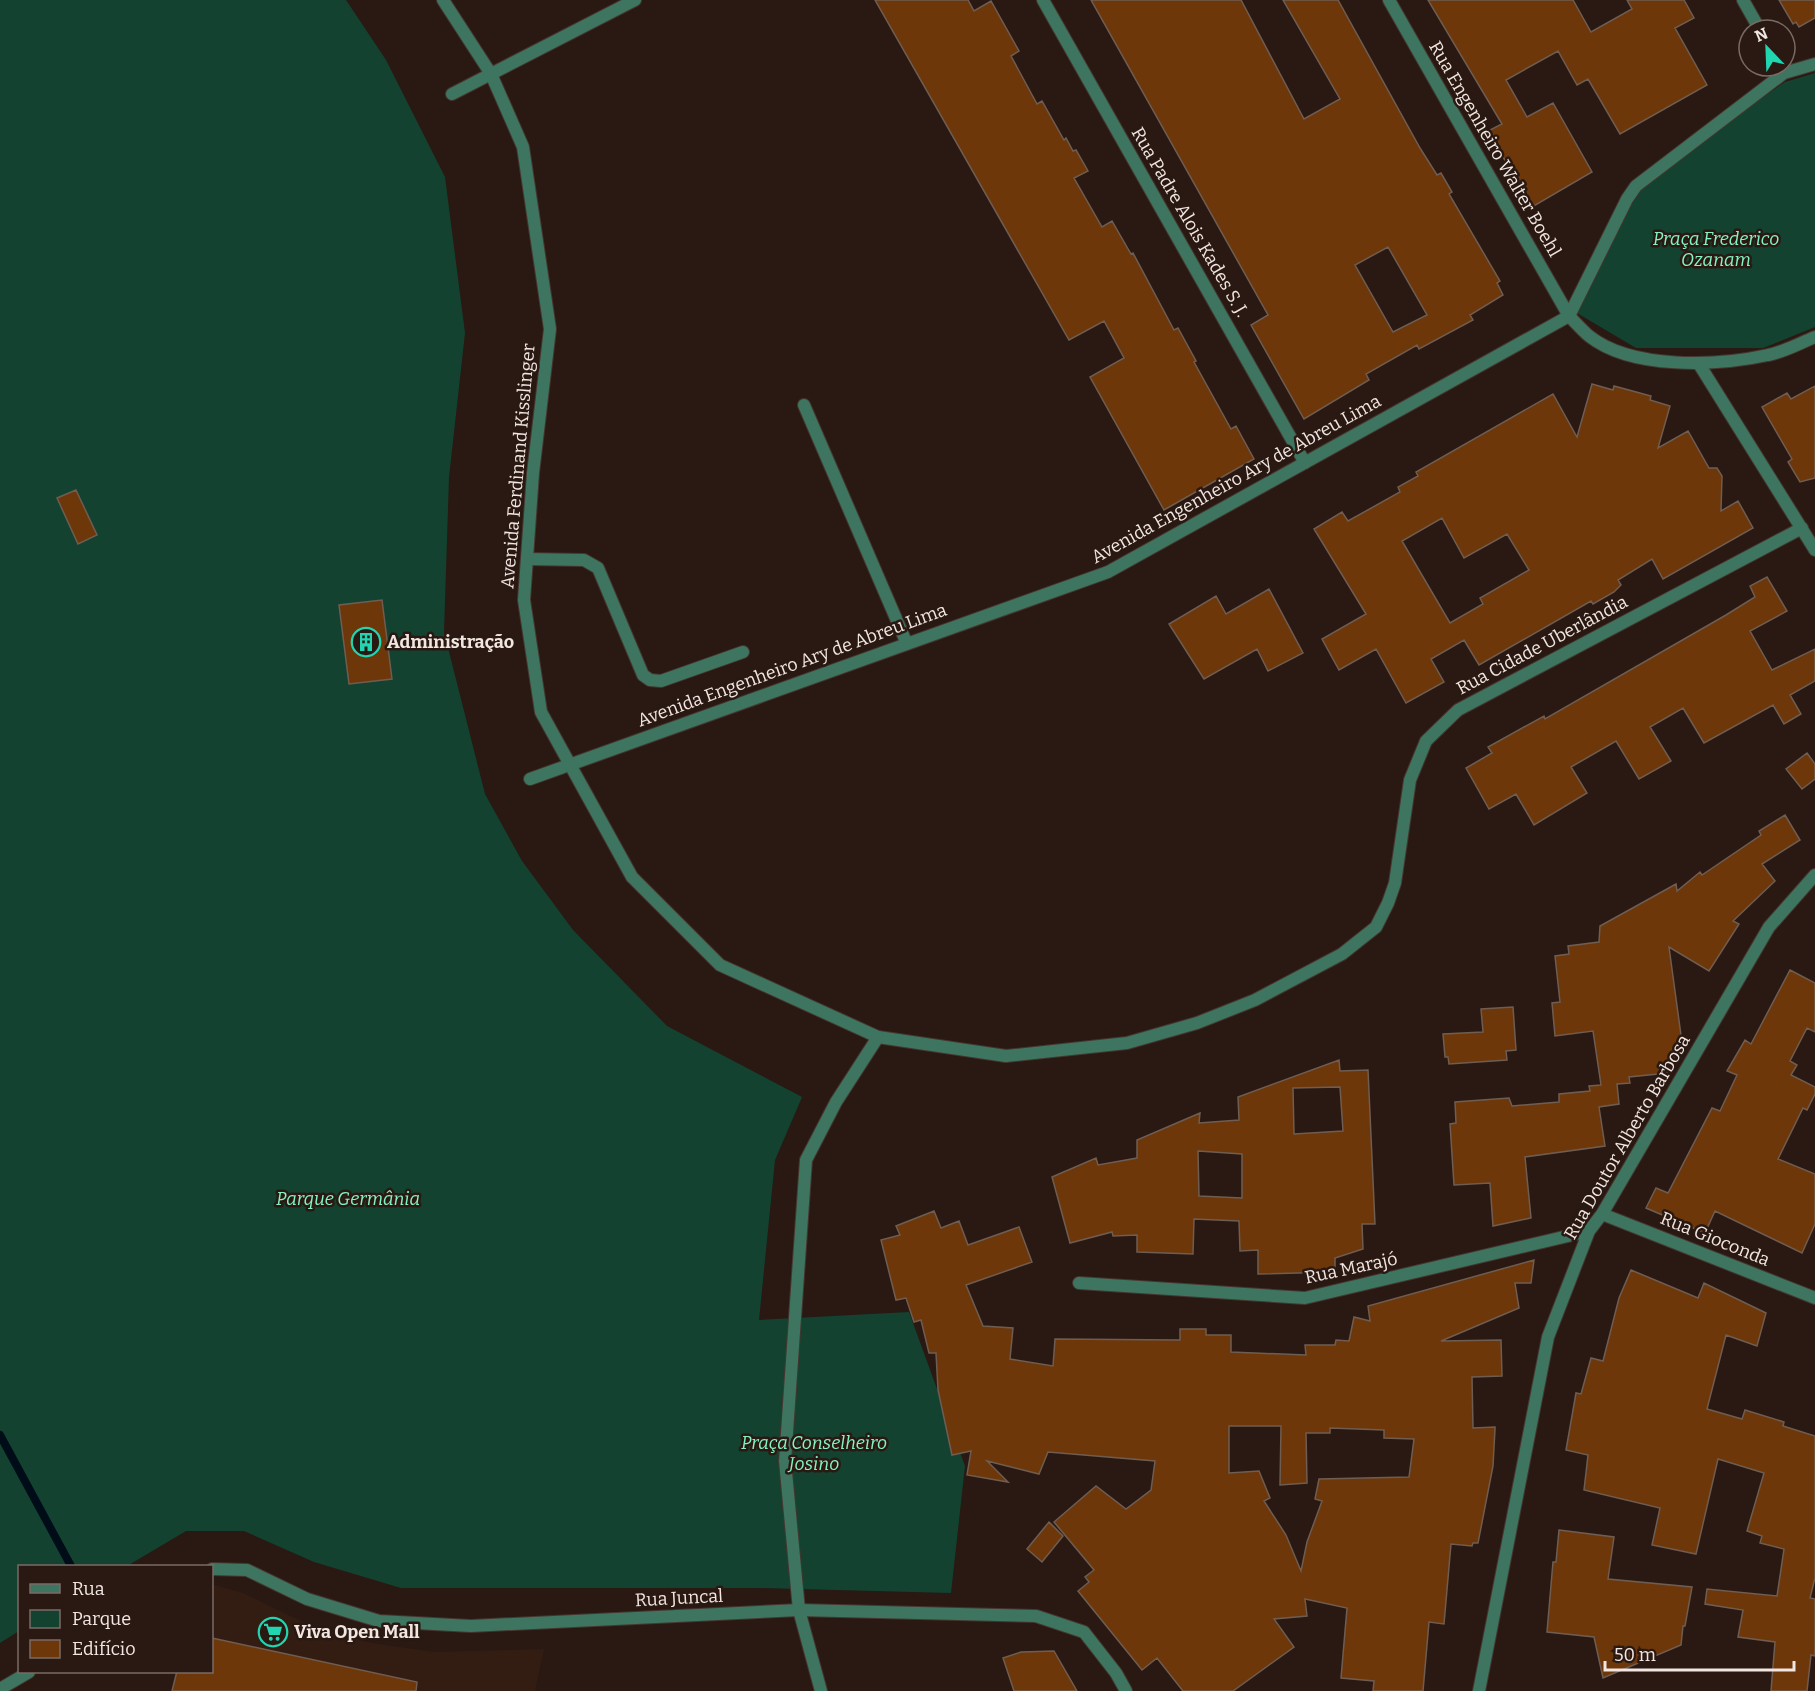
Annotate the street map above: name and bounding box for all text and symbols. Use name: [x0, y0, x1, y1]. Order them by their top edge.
north arrow: [1737, 18, 1797, 78]
text: N: [1752, 23, 1771, 46]
street label: Rua Engenheiro Walter Boehl: [1424, 37, 1566, 261]
street label: Rua Padre Alois Kades S. J.: [1127, 123, 1253, 321]
park label: Praça Frederico Ozanam: [1653, 228, 1779, 271]
street label: Avenida Ferdinand Kisslinger: [496, 343, 540, 589]
street label: Avenida Engenheiro Ary de Abreu Lima: [1087, 390, 1385, 568]
street label: Rua Cidade Uberlândia: [1453, 591, 1631, 699]
street label: Avenida Engenheiro Ary de Abreu Lima: [634, 599, 950, 731]
building icon: Administração: [350, 626, 382, 658]
place label: Administração: [387, 631, 514, 653]
street label: Rua Doutor Alberto Barbosa: [1559, 1031, 1695, 1243]
park label: Parque Germânia: [276, 1188, 420, 1210]
street label: Rua Gioconda: [1657, 1207, 1773, 1271]
street label: Rua Marajó: [1303, 1247, 1399, 1289]
park label: Praça Conselheiro Josino: [741, 1432, 887, 1475]
legend: [18, 1565, 213, 1673]
text: Rua: [72, 1578, 105, 1600]
street label: Rua Juncal: [634, 1585, 724, 1611]
text: Parque: [72, 1608, 131, 1630]
supermarket icon: Viva Open Mall: [257, 1616, 289, 1648]
place label: Viva Open Mall: [294, 1621, 420, 1643]
scale bar: [1605, 1634, 1794, 1672]
text: Edifício: [72, 1638, 136, 1660]
text: 50 m: [1614, 1644, 1656, 1666]

